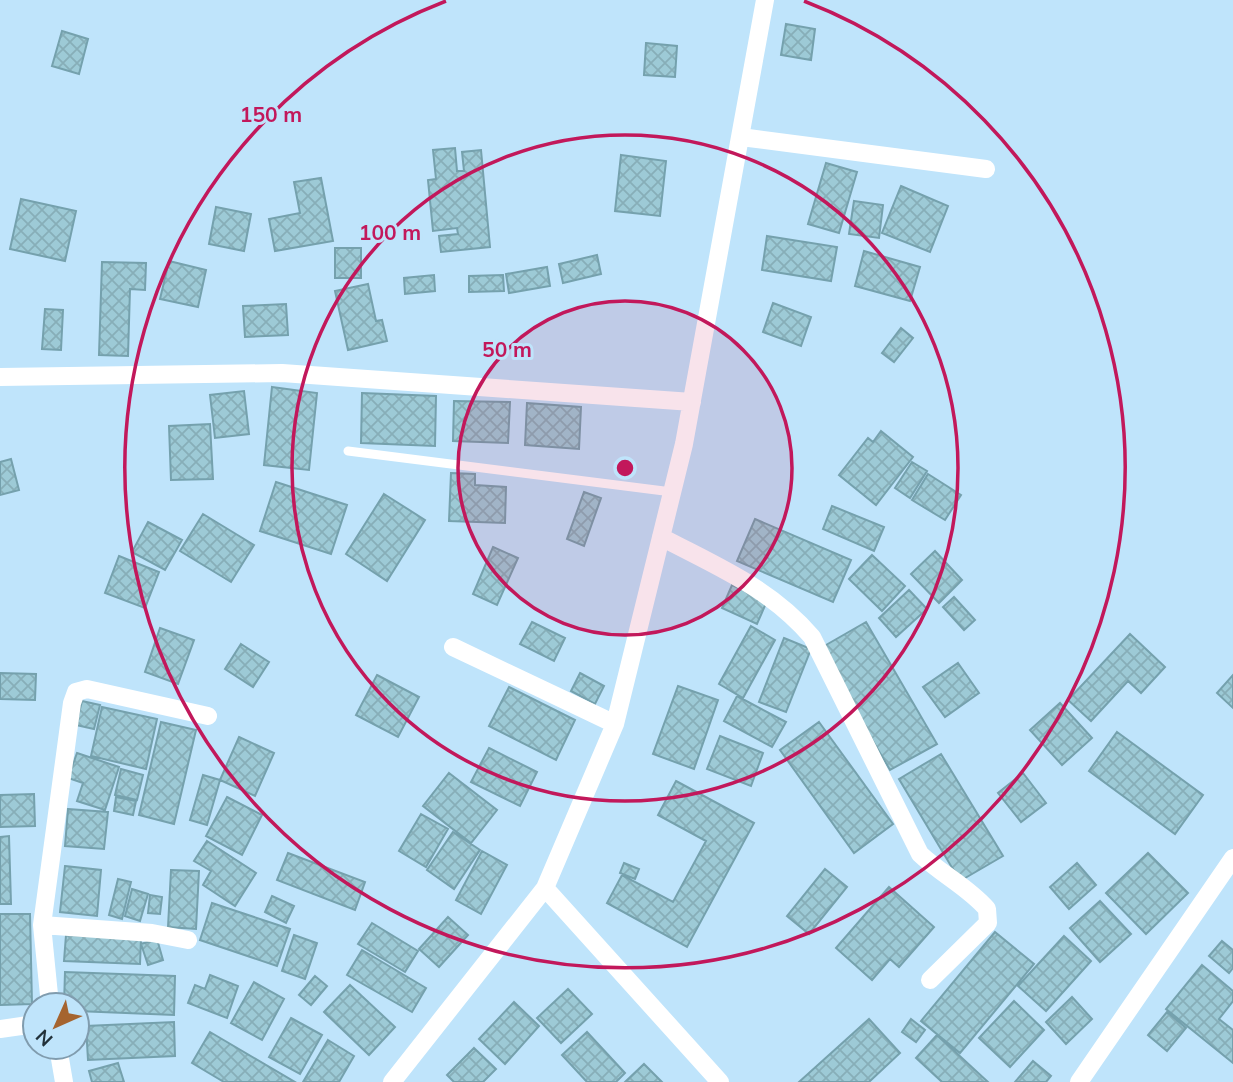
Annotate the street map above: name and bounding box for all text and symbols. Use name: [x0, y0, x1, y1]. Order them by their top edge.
text: 150 m: [240, 101, 302, 127]
text: 100 m: [359, 219, 421, 245]
text: 50 m: [482, 336, 532, 362]
centre of rings: [613, 456, 637, 480]
north arrow: [21, 991, 91, 1061]
text: N: [30, 1024, 58, 1052]

